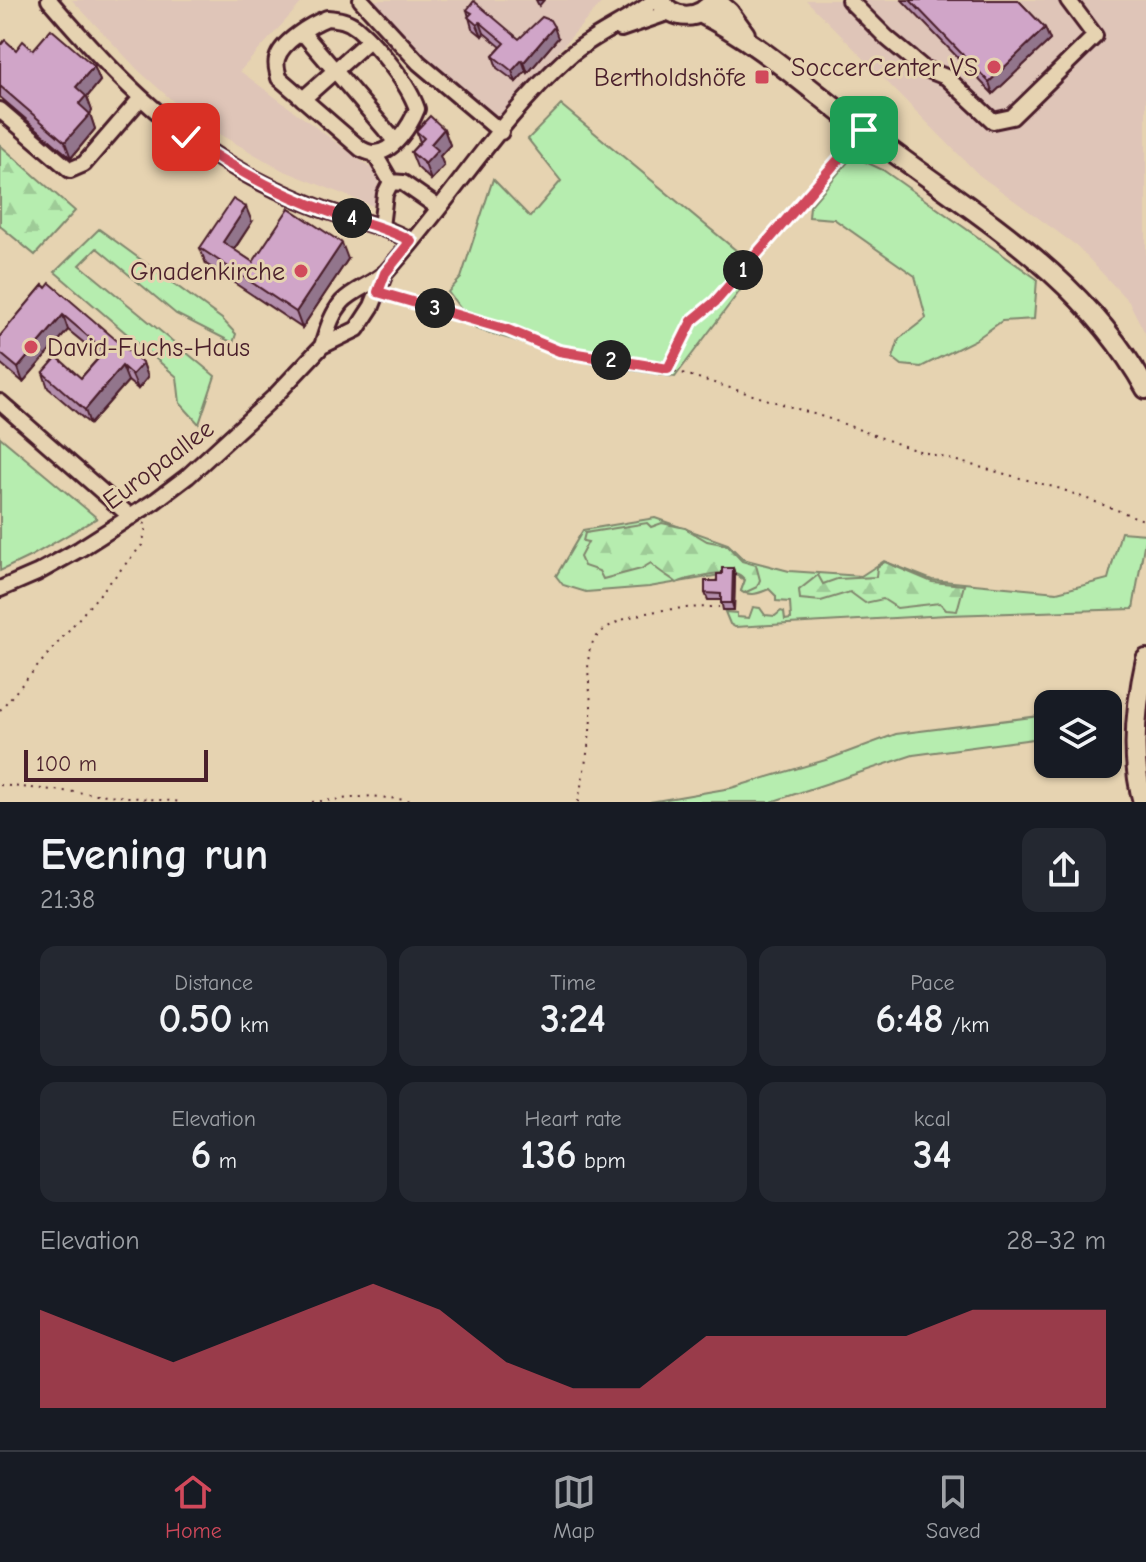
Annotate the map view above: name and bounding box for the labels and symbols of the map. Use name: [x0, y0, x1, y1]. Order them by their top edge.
place label: SoccerCenter VS: [791, 53, 978, 83]
marker: SoccerCenter VS: [985, 58, 1003, 76]
place label: Bertholdshöfe: [594, 63, 746, 93]
marker: Bertholdshöfe: [753, 68, 771, 86]
pin: [830, 96, 898, 164]
pin: [152, 103, 220, 171]
pin: 4: [332, 198, 372, 238]
pin: 1: [723, 250, 763, 290]
place label: Gnadenkirche: [130, 257, 285, 287]
marker: Gnadenkirche: [292, 262, 310, 280]
pin: 3: [415, 288, 455, 328]
place label: David-Fuchs-Haus: [47, 333, 250, 363]
marker: David-Fuchs-Haus: [22, 338, 40, 356]
pin: 2: [591, 340, 631, 380]
street label: Europaallee: [97, 413, 220, 516]
scale bar: [24, 746, 208, 782]

